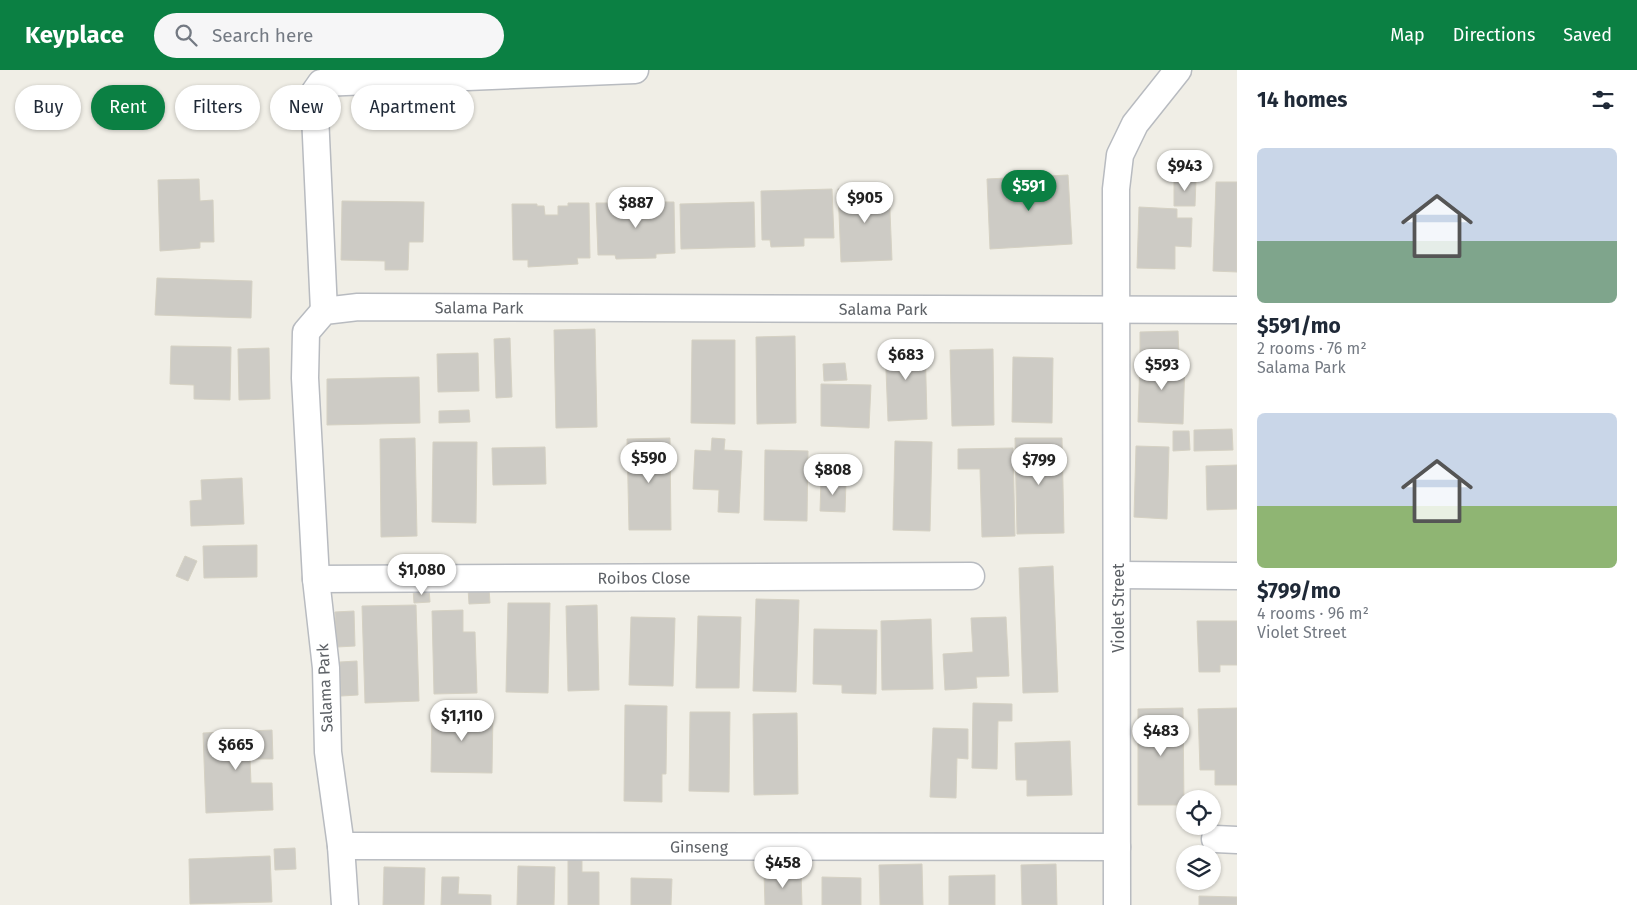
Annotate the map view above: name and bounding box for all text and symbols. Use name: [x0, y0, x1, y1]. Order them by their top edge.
search box: [154, 13, 504, 58]
text: Keyplace: [25, 21, 124, 49]
icon: search: [172, 21, 200, 49]
text: Search here: [212, 24, 313, 47]
text: Map: [1390, 24, 1425, 46]
text: Directions: [1453, 24, 1535, 46]
text: Saved: [1563, 24, 1612, 46]
chip: Buy: [15, 85, 81, 130]
chip: Rent: [91, 85, 165, 130]
chip: Filters: [175, 85, 260, 130]
chip: New: [270, 85, 341, 130]
chip: Apartment: [351, 85, 474, 130]
icon: filters: [1589, 86, 1617, 114]
text: 14 homes: [1257, 87, 1347, 113]
pin: $943: [1155, 150, 1215, 192]
text: $943: [1168, 156, 1202, 175]
pin: $591: [999, 170, 1059, 212]
text: $591: [1012, 176, 1046, 195]
icon: home: [1392, 181, 1482, 271]
pin: $905: [835, 182, 895, 224]
pin: $887: [606, 186, 666, 229]
text: $905: [847, 188, 883, 207]
text: $887: [619, 193, 653, 212]
street label: Salama Park: [435, 298, 524, 317]
street label: Salama Park: [839, 299, 928, 318]
text: $591/mo: [1257, 313, 1341, 339]
pin: $683: [876, 338, 936, 381]
text: 2 rooms · 76 m²: [1257, 339, 1367, 358]
text: $683: [888, 345, 924, 364]
pin: $593: [1132, 348, 1192, 391]
text: $593: [1145, 355, 1179, 374]
text: Salama Park: [1257, 358, 1346, 377]
pin: $590: [619, 442, 679, 484]
pin: $799: [1009, 444, 1069, 486]
icon: home: [1392, 446, 1482, 536]
text: $590: [631, 448, 667, 467]
text: $799: [1022, 450, 1056, 469]
pin: $808: [803, 454, 863, 496]
text: $808: [815, 460, 851, 479]
pin: $1,080: [381, 554, 463, 596]
text: $1,080: [398, 560, 446, 579]
street label: Violet Street: [1109, 563, 1128, 653]
street label: Roibos Close: [597, 568, 691, 587]
text: $799/mo: [1257, 578, 1341, 604]
text: 4 rooms · 96 m²: [1257, 604, 1369, 623]
text: Violet Street: [1257, 623, 1347, 642]
street label: Salama Park: [313, 642, 337, 733]
pin: $1,110: [421, 700, 503, 742]
text: $1,110: [441, 706, 483, 725]
pin: $483: [1131, 714, 1191, 757]
text: $483: [1143, 721, 1179, 740]
pin: $665: [206, 728, 266, 771]
text: $665: [218, 735, 254, 754]
map controls: [1176, 790, 1221, 890]
button: locate: [1176, 790, 1221, 835]
street label: Ginseng: [670, 837, 729, 856]
button: layers: [1176, 845, 1221, 890]
pin: $458: [753, 846, 813, 889]
text: $458: [765, 853, 801, 872]

